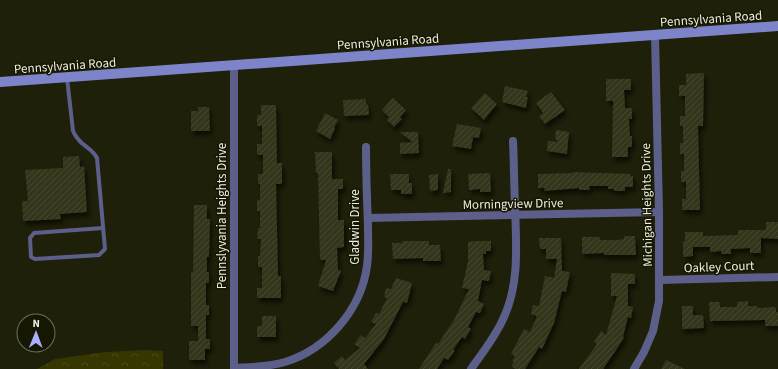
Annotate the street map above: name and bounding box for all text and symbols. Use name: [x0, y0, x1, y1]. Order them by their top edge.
street label: Pennsylvania Road: [659, 6, 763, 32]
street label: Pennsylvania Road: [336, 29, 440, 55]
street label: Pennsylvania Road: [13, 53, 117, 79]
street label: Pennslyvania Heights Drive: [213, 143, 231, 289]
street label: Michigan Heights Drive: [637, 143, 657, 267]
street label: Gladwin Drive: [346, 189, 364, 265]
street label: Morningview Drive: [462, 194, 564, 214]
street label: Oakley Court: [683, 257, 755, 277]
north arrow: [16, 313, 56, 353]
text: N: [32, 316, 40, 331]

